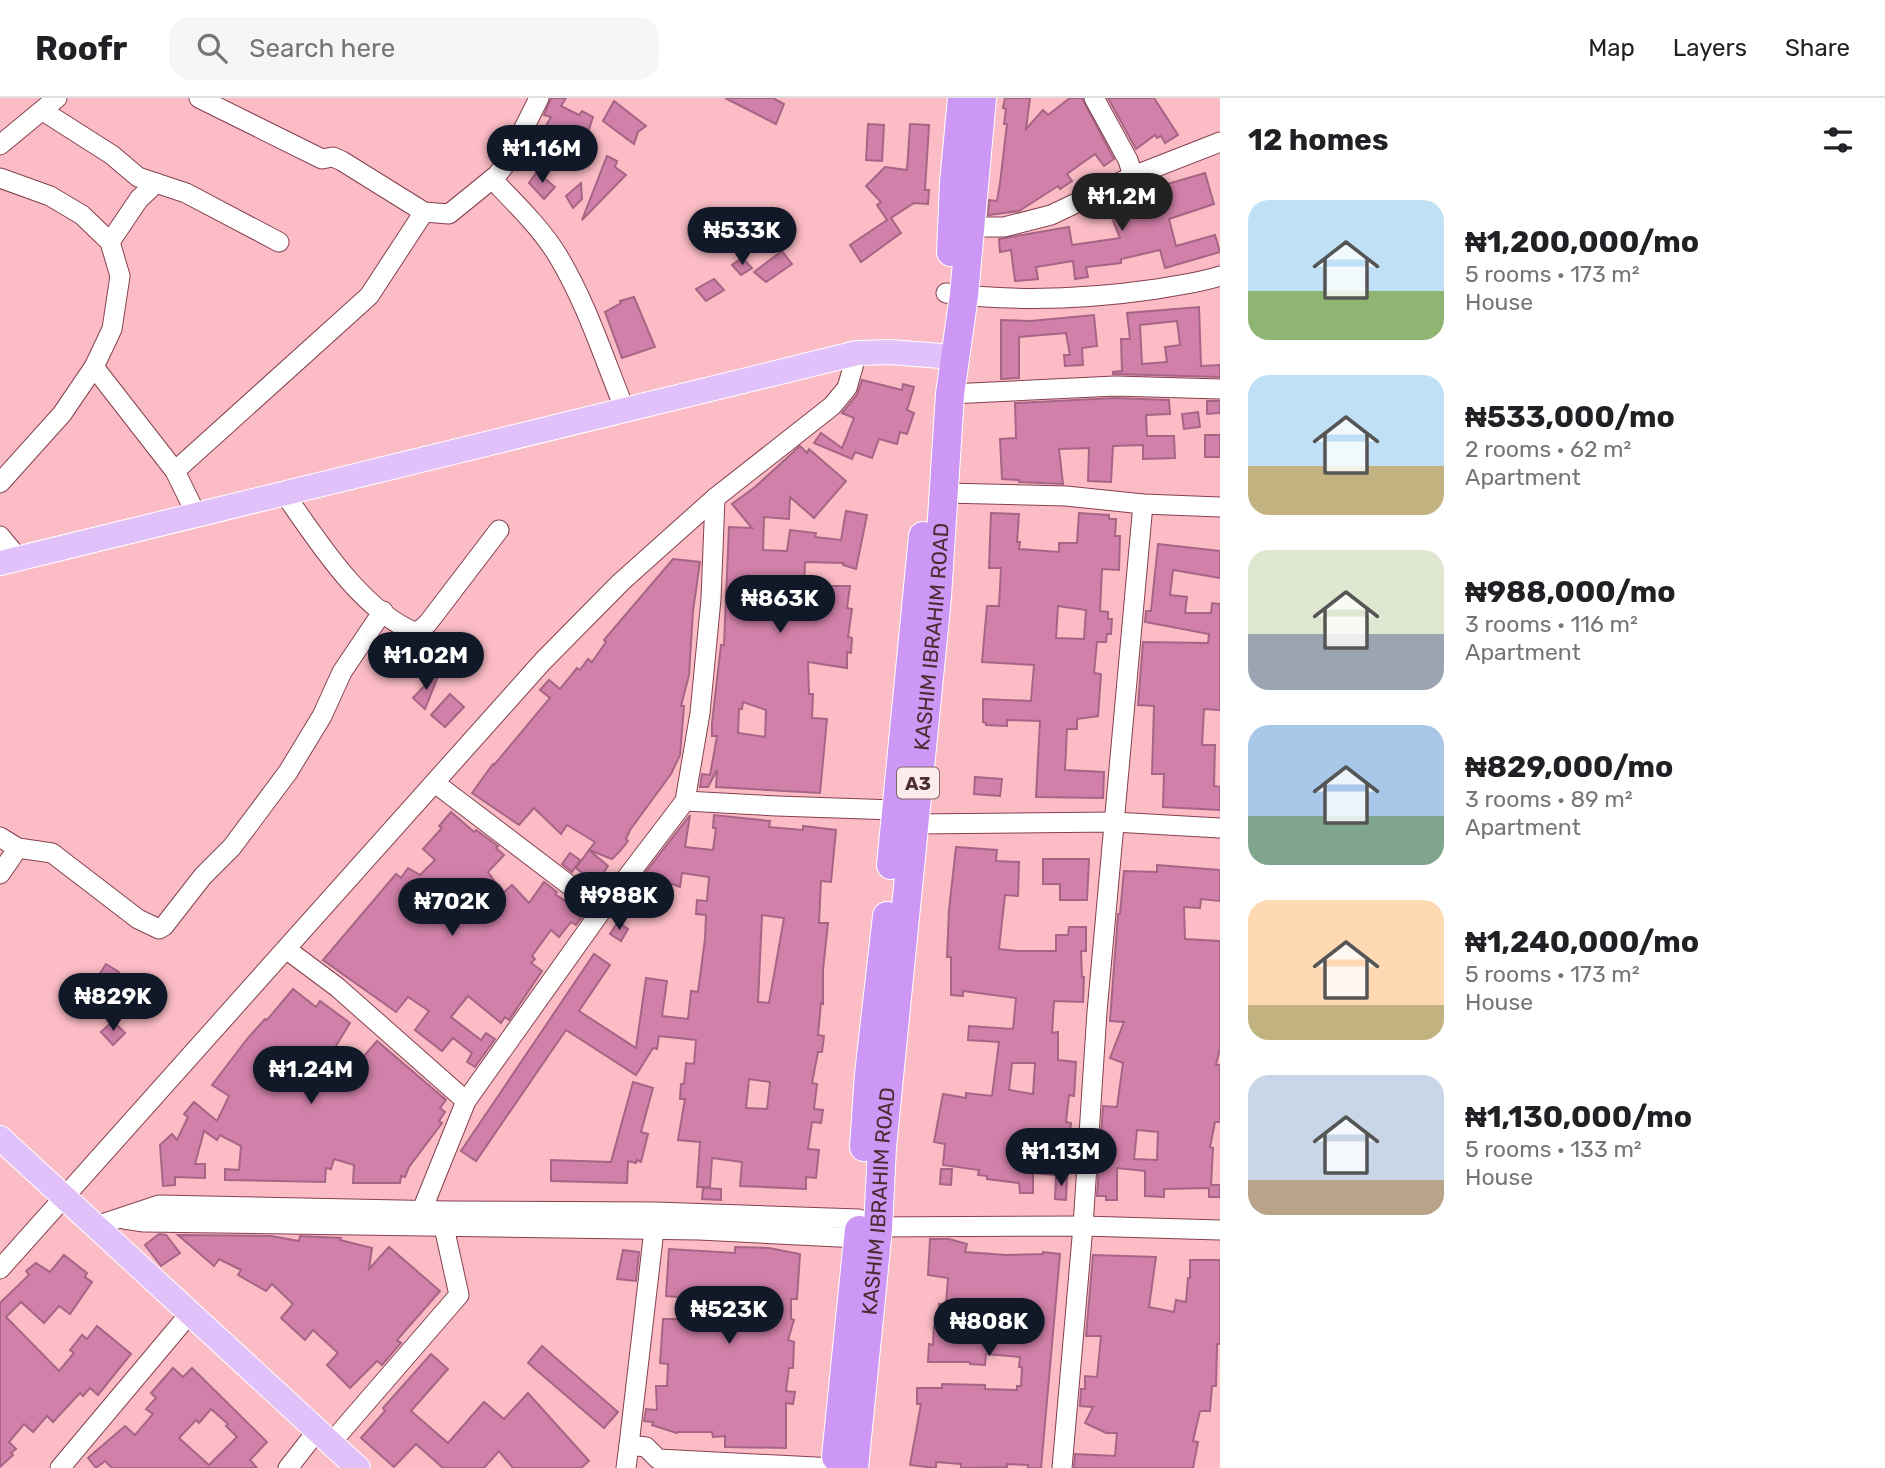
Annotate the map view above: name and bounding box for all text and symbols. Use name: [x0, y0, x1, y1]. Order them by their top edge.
search box: [169, 17, 659, 80]
text: Roofr: [35, 29, 127, 68]
icon: search: [193, 29, 231, 67]
text: Search here: [249, 33, 395, 64]
text: Map: [1588, 34, 1635, 62]
text: Layers: [1673, 34, 1747, 62]
text: Share: [1785, 34, 1850, 62]
icon: filters: [1819, 121, 1857, 159]
text: 12 homes: [1248, 122, 1389, 158]
pin: ₦1.16M: [485, 126, 599, 185]
text: ₦1.16M: [503, 134, 581, 162]
pin: ₦1.2M: [1073, 174, 1171, 233]
text: ₦1.2M: [1088, 182, 1156, 210]
pin: ₦533K: [693, 208, 791, 267]
text: ₦533K: [703, 216, 781, 244]
text: ₦1,200,000/mo: [1465, 224, 1699, 260]
icon: home: [1304, 228, 1388, 312]
text: 5 rooms · 173 m²: [1465, 260, 1640, 288]
text: House: [1465, 288, 1533, 316]
text: ₦533,000/mo: [1465, 399, 1675, 435]
icon: home: [1304, 403, 1388, 487]
text: 2 rooms · 62 m²: [1465, 435, 1631, 463]
text: Apartment: [1465, 463, 1581, 491]
street label: KASHIM IBRAHIM ROAD: [909, 522, 954, 752]
text: ₦988,000/mo: [1465, 574, 1676, 610]
pin: ₦863K: [731, 575, 829, 635]
icon: home: [1304, 578, 1388, 662]
text: ₦863K: [741, 584, 819, 612]
text: 3 rooms · 116 m²: [1465, 610, 1638, 638]
pin: ₦1.02M: [369, 632, 483, 692]
text: Apartment: [1465, 638, 1581, 666]
text: ₦1.02M: [384, 641, 468, 669]
text: ₦829,000/mo: [1465, 749, 1673, 785]
icon: home: [1304, 753, 1388, 837]
road number: A3: [897, 768, 939, 798]
text: 3 rooms · 89 m²: [1465, 785, 1633, 813]
text: Apartment: [1465, 813, 1581, 841]
pin: ₦988K: [570, 872, 668, 932]
pin: ₦702K: [403, 878, 501, 938]
text: ₦988K: [580, 881, 658, 909]
text: ₦702K: [414, 887, 490, 915]
text: ₦1,240,000/mo: [1465, 924, 1699, 960]
icon: home: [1304, 928, 1388, 1012]
text: 5 rooms · 173 m²: [1465, 960, 1640, 988]
pin: ₦829K: [64, 974, 162, 1033]
text: ₦829K: [74, 982, 152, 1010]
text: House: [1465, 988, 1533, 1016]
pin: ₦1.24M: [254, 1046, 368, 1106]
text: ₦1.24M: [269, 1055, 353, 1083]
street label: KASHIM IBRAHIM ROAD: [856, 1086, 900, 1316]
text: ₦1,130,000/mo: [1465, 1099, 1692, 1135]
icon: home: [1304, 1103, 1388, 1187]
pin: ₦1.13M: [1004, 1128, 1118, 1188]
text: 5 rooms · 133 m²: [1465, 1135, 1642, 1163]
text: ₦1.13M: [1022, 1137, 1100, 1165]
text: House: [1465, 1163, 1533, 1191]
pin: ₦523K: [680, 1286, 778, 1346]
text: ₦523K: [691, 1295, 767, 1323]
pin: ₦808K: [940, 1298, 1038, 1358]
text: ₦808K: [950, 1307, 1028, 1335]

